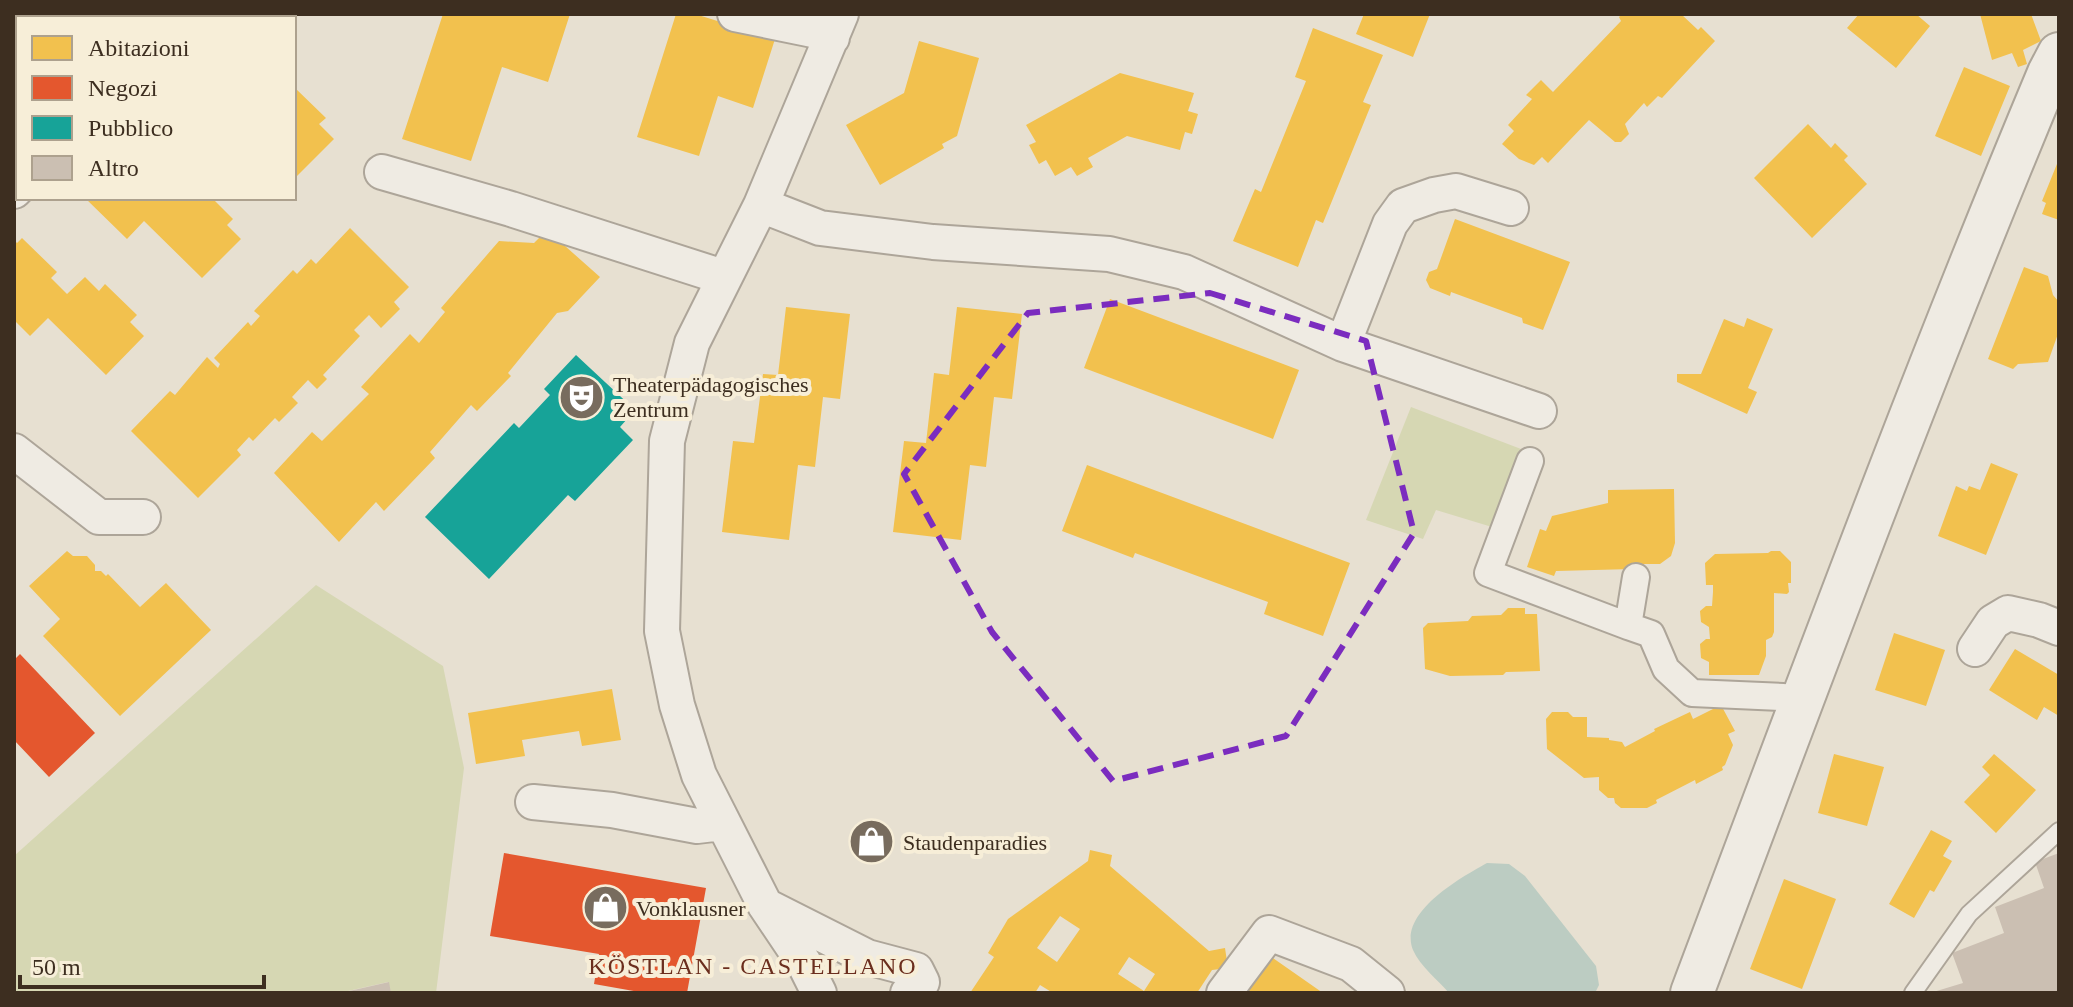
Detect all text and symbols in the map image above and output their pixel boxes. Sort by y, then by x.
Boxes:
legend [16,16,296,200]
text: Abitazioni [88,35,190,61]
text: Negozi [88,75,158,101]
text: Pubblico [88,115,173,141]
text: Altro [88,155,139,181]
place label: Theaterpädagogisches Zentrum [613,372,808,422]
theatre icon: Theaterpädagogisches Zentrum [558,373,606,421]
shop icon: Staudenparadies [848,818,896,866]
place label: Staudenparadies [903,830,1047,855]
shop icon: Vonklausner [581,884,629,932]
place label: Vonklausner [636,896,746,921]
scale bar [20,939,264,989]
district label: KÖSTLAN - CASTELLANO [588,953,918,979]
text: 50 m [32,954,81,980]

